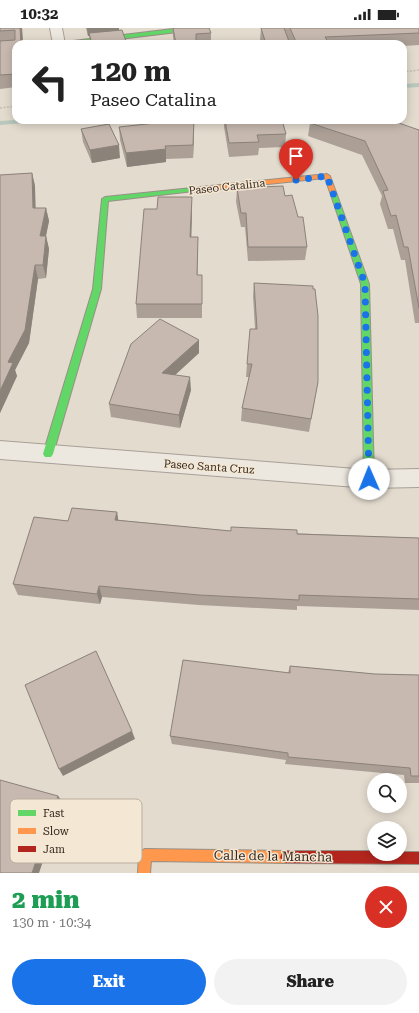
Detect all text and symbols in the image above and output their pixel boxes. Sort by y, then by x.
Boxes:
text: 10:32 [20,5,58,23]
text: 120 m [90,55,171,88]
icon: left [24,56,76,108]
text: Paseo Catalina [90,89,216,110]
pin [279,139,313,180]
icon: arrive [285,145,307,167]
street label: Paseo Catalina [188,176,266,198]
street label: Paseo Santa Cruz [163,457,255,477]
position arrow [348,458,390,500]
map controls [367,773,407,861]
button: search [367,773,407,813]
legend [10,799,142,863]
text: Fast [43,807,64,820]
button: layers [367,821,407,861]
text: Slow [43,825,70,838]
text: Jam [43,843,65,856]
street label: Calle de la Mancha [214,847,332,865]
text: 2 min [12,886,79,914]
button: close [365,886,407,928]
text: 130 m · 10:34 [12,915,91,930]
button: Exit [12,959,206,1005]
button: Share [214,959,407,1005]

